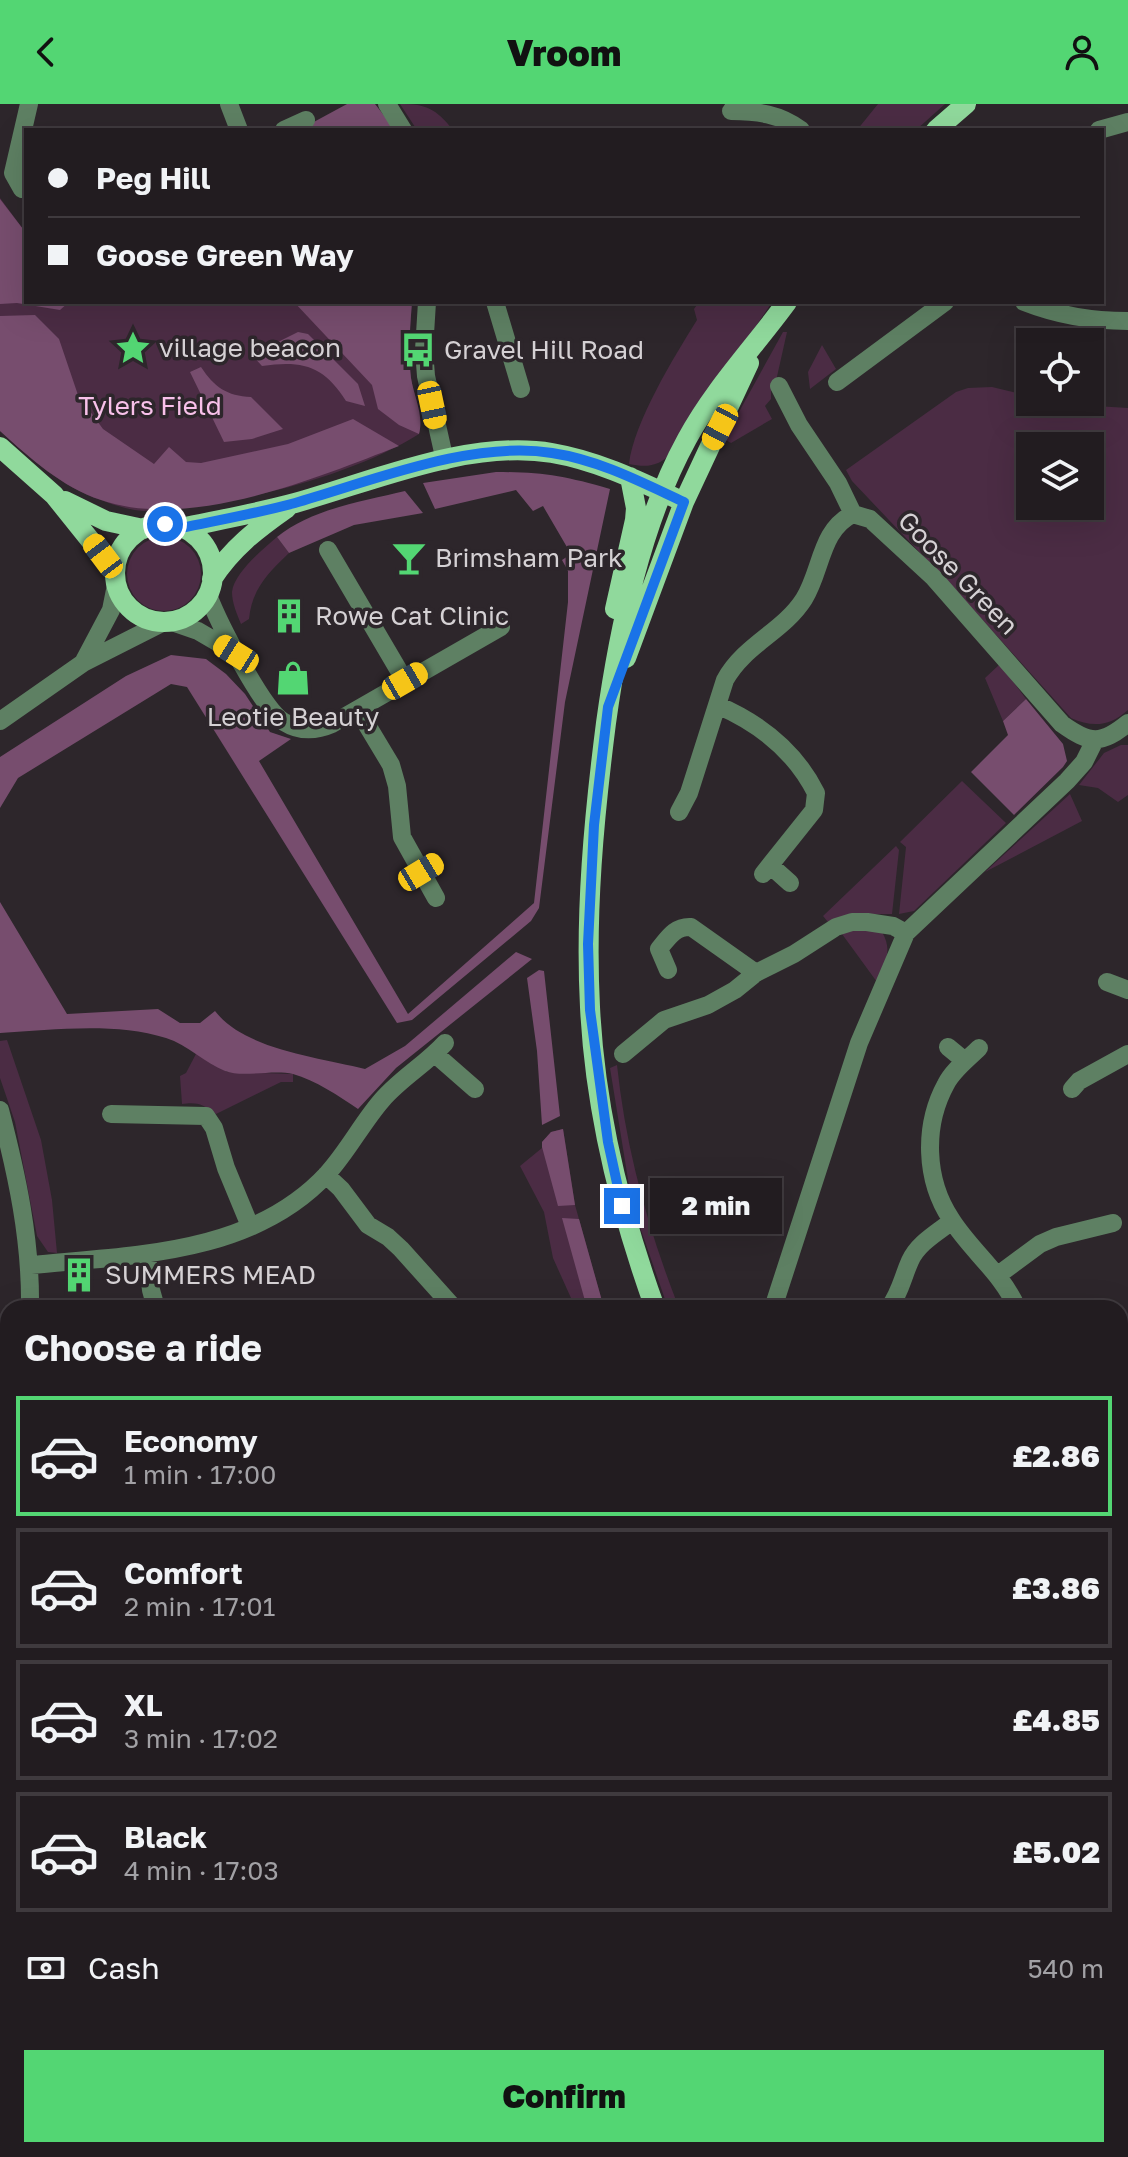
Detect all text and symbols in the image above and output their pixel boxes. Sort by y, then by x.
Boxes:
icon: back [24,30,68,74]
icon: person [1060,30,1104,74]
text: Vroom [507,31,621,74]
text: Peg Hill [96,160,211,196]
text: Goose Green Way [96,237,354,273]
map controls [1016,328,1104,520]
button: locate [1016,328,1104,416]
place icon: village beacon [114,329,152,367]
bus stop icon: Gravel Hill Road [399,331,437,369]
place label: village beacon [159,332,341,363]
place label: Gravel Hill Road [444,334,644,365]
car [415,379,449,431]
park label: Tylers Field [78,390,222,421]
car [698,400,742,454]
button: layers [1016,432,1104,520]
street label: Goose Green [892,505,1025,641]
route start [147,506,183,542]
car [79,530,127,582]
bar icon: Brimsham Park [390,539,428,577]
place label: Brimsham Park [435,542,623,573]
building icon: Rowe Cat Clinic [270,597,308,635]
place label: Rowe Cat Clinic [315,600,509,631]
car [209,631,263,677]
shop icon: Leotie Beauty [274,659,312,697]
car [378,659,432,703]
place label: Leotie Beauty [207,701,380,732]
car [394,849,448,895]
callout: 2 min [650,1178,782,1234]
route end [604,1188,640,1224]
text: 2 min [682,1190,750,1221]
building icon: SUMMERS MEAD [60,1256,98,1294]
place label: SUMMERS MEAD [105,1259,316,1290]
text: Choose a ride [24,1326,262,1369]
icon: car [28,1420,100,1492]
text: Economy [124,1423,258,1459]
text: £2.86 [1012,1438,1100,1474]
text: 1 min · 17:00 [124,1459,276,1490]
icon: car [28,1552,100,1624]
text: Comfort [124,1555,243,1591]
text: £3.86 [1012,1570,1100,1606]
text: 2 min · 17:01 [124,1591,275,1622]
icon: car [28,1684,100,1756]
text: XL [124,1687,163,1723]
text: £4.85 [1013,1702,1100,1738]
text: 3 min · 17:02 [124,1723,278,1754]
icon: car [28,1816,100,1888]
text: Black [124,1819,207,1855]
text: £5.02 [1013,1834,1100,1870]
text: 4 min · 17:03 [124,1855,279,1886]
icon: cash [24,1946,68,1990]
text: Cash [88,1950,160,1986]
text: 540 m [1027,1953,1104,1984]
button: Confirm [24,2050,1104,2142]

